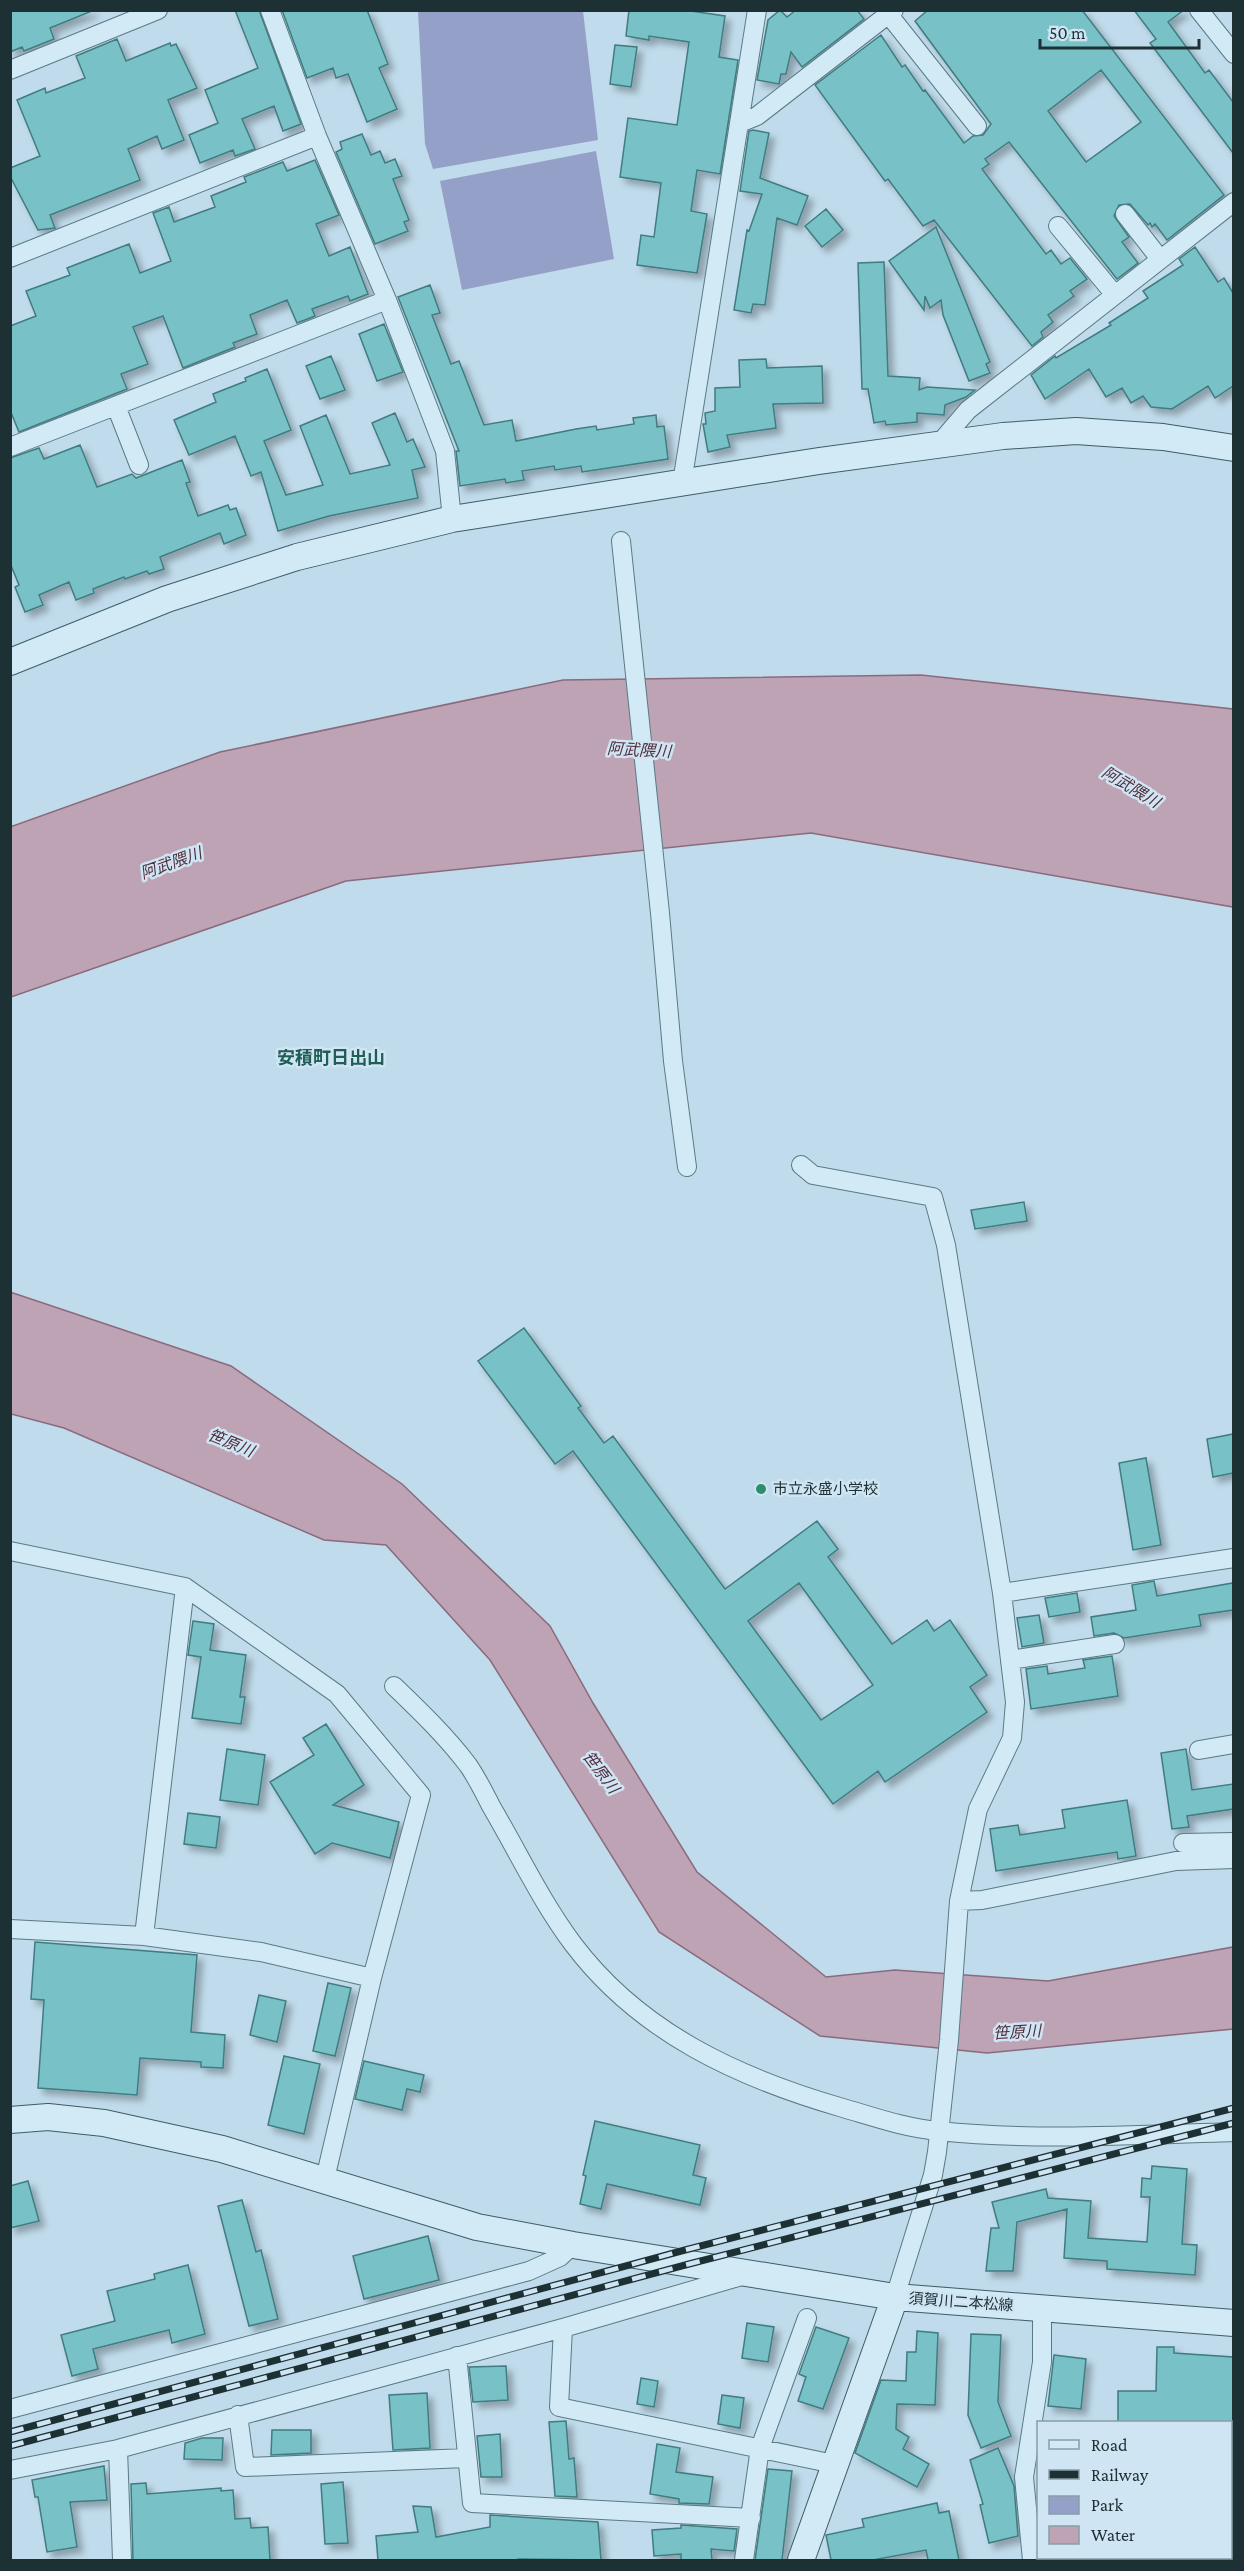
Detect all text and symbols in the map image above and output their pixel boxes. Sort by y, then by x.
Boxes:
scale bar [1040,12,1199,50]
text: 50 m [1049,23,1086,43]
water label: 阿武隈川 [607,740,673,760]
water label: 阿武隈川 [1099,763,1165,812]
water label: 阿武隈川 [138,843,206,882]
district label: 安積町日出山 [277,1048,385,1068]
water label: 笹原川 [206,1426,258,1461]
place label: 市立永盛小学校 [773,1480,878,1497]
marker: 市立永盛小学校 [754,1482,768,1496]
water label: 笹原川 [580,1748,623,1798]
water label: 笹原川 [993,2022,1043,2042]
street label: 須賀川二本松線 [908,2290,1014,2314]
legend [1037,2421,1232,2559]
text: Road [1091,2435,1128,2455]
text: Railway [1091,2465,1149,2485]
text: Park [1091,2495,1123,2515]
text: Water [1091,2525,1136,2545]

